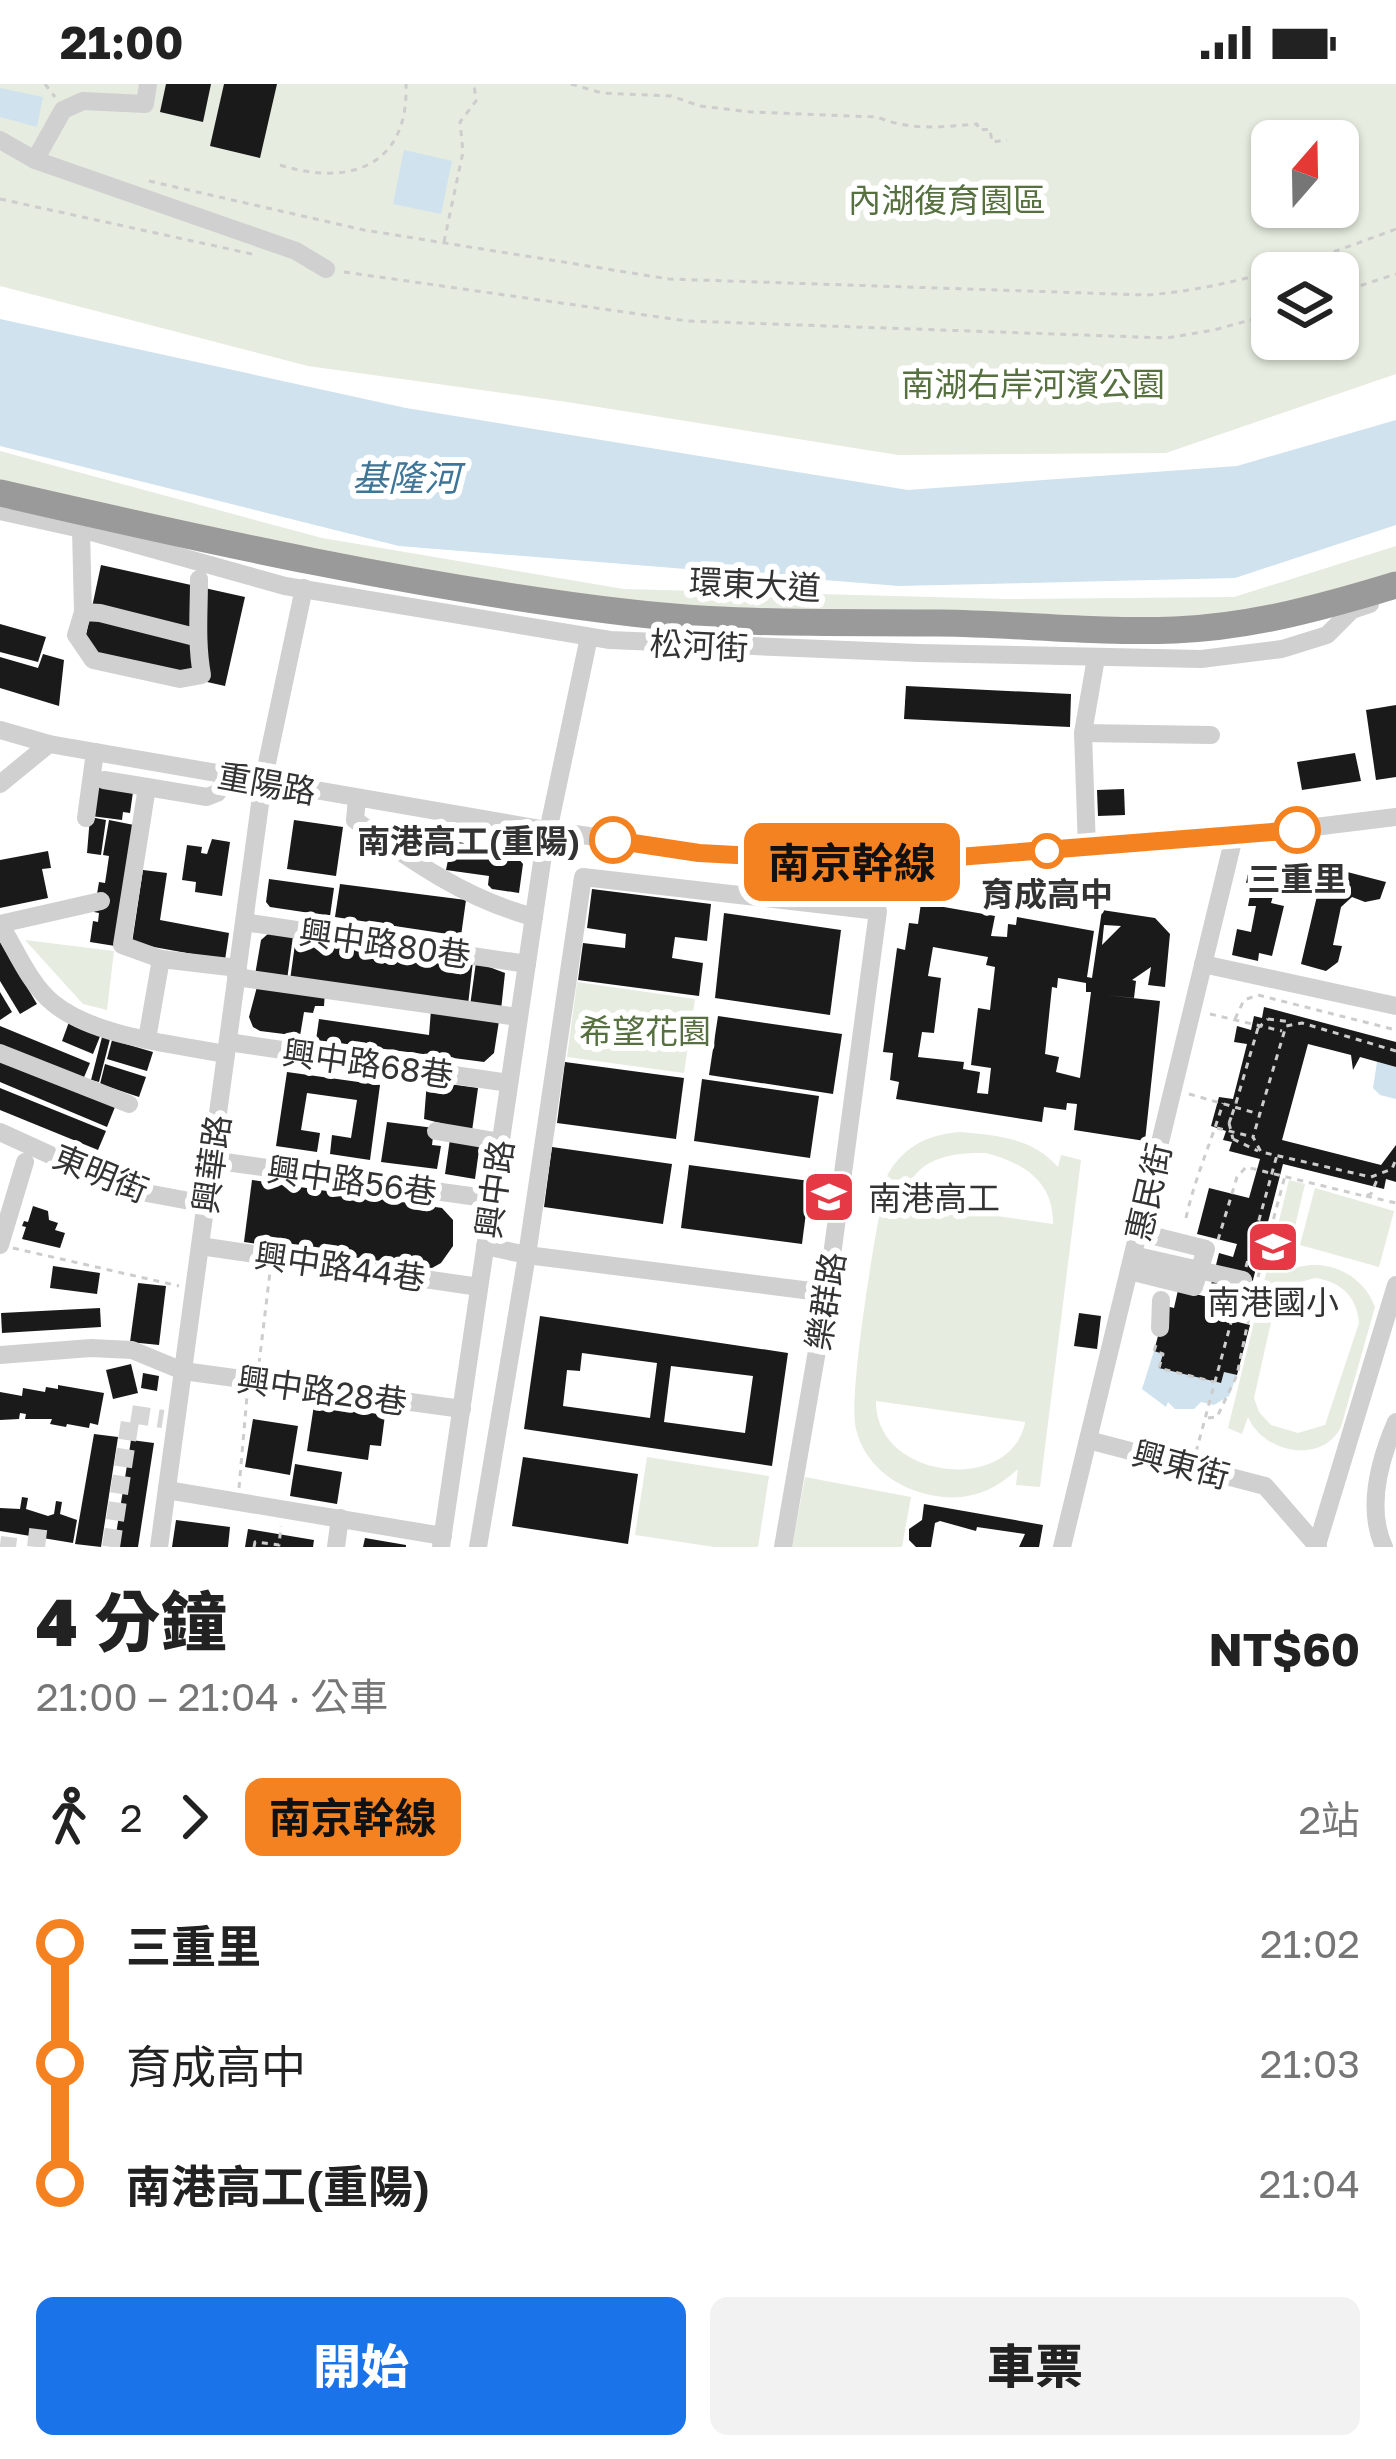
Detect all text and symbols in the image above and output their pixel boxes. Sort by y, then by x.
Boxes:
text: 21:00 [60,15,184,69]
north arrow [1251,120,1359,228]
map controls [1251,120,1359,360]
park label: 內湖復育園區 [848,180,1046,219]
button: layers [1251,252,1359,360]
park label: 南湖右岸河濱公園 [901,364,1165,403]
water label: 基隆河 [352,456,466,499]
street label: 環東大道 [688,561,822,607]
street label: 松河街 [649,623,749,667]
street label: 重陽路 [215,755,319,811]
marker: 三重里 [1275,808,1319,852]
marker: 南港高工(重陽) [591,818,635,862]
place label: 南港高工(重陽) [357,821,580,860]
line badge: 南京幹線 [768,823,936,901]
marker: 育成高中 [1031,835,1063,867]
text: 南京幹線 [768,837,936,887]
place label: 三重里 [1248,859,1347,898]
place label: 育成高中 [981,874,1113,913]
street label: 興中路80巷 [297,912,473,974]
park label: 希望花園 [579,1011,711,1050]
street label: 興中路68巷 [280,1032,456,1094]
street label: 興華路 [185,1112,237,1216]
street label: 東明街 [48,1136,154,1210]
street label: 興中路 [468,1137,520,1241]
street label: 惠民街 [1118,1139,1178,1245]
street label: 興中路56巷 [265,1149,439,1211]
school or university icon: 南港高工 [801,1169,857,1225]
place label: 南港高工 [868,1178,1000,1217]
school or university icon: 南港國小 [1245,1219,1301,1275]
street label: 興中路44巷 [252,1235,428,1297]
street label: 樂群路 [798,1249,852,1353]
place label: 南港國小 [1207,1282,1339,1321]
street label: 興中路28巷 [234,1359,410,1421]
street label: 興東街 [1128,1432,1234,1496]
text: 4 分鐘 [36,1581,226,1661]
text: NT$60 [1209,1622,1360,1676]
text: 21:00 – 21:04 · 公車 [36,1673,388,1720]
icon: walk [36,1784,102,1850]
icon: forward [161,1784,227,1850]
text: 南京幹線 [269,1792,437,1842]
text: 2 [120,1794,143,1841]
text: 2站 [1298,1796,1360,1843]
text: 三重里 [126,1919,261,1973]
text: 21:02 [1260,1920,1360,1967]
text: 育成高中 [126,2039,306,2093]
text: 21:03 [1260,2040,1360,2087]
text: 南港高工(重陽) [126,2159,430,2213]
text: 21:04 [1259,2160,1360,2207]
button: 開始 [36,2297,686,2435]
button: 車票 [710,2297,1360,2435]

